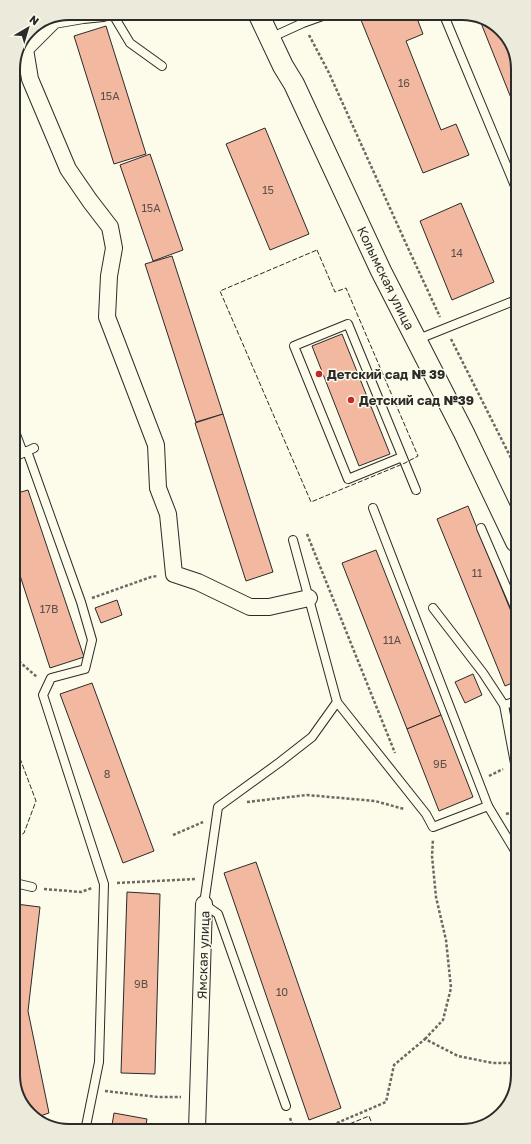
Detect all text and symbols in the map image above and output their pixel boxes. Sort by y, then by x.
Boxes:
north arrow [8,8,48,48]
text: N [27,12,42,27]
house number: 16 [398,76,410,89]
house number: 15А [100,89,120,102]
house number: 15 [262,183,274,196]
house number: 15А [141,201,161,214]
street label: Колымская улица [354,223,418,333]
house number: 14 [451,246,463,259]
place label: Детский сад № 39 [327,366,445,382]
marker: Детский сад № 39 [314,369,324,379]
place label: Детский сад №39 [359,392,474,408]
marker: Детский сад №39 [346,395,356,405]
house number: 11 [472,566,482,579]
house number: 17В [40,602,58,615]
house number: 11А [383,633,402,646]
house number: 9Б [433,757,447,770]
house number: 8 [104,767,111,780]
street label: Ямская улица [193,910,213,1000]
house number: 9В [134,977,148,990]
house number: 10 [276,985,288,998]

